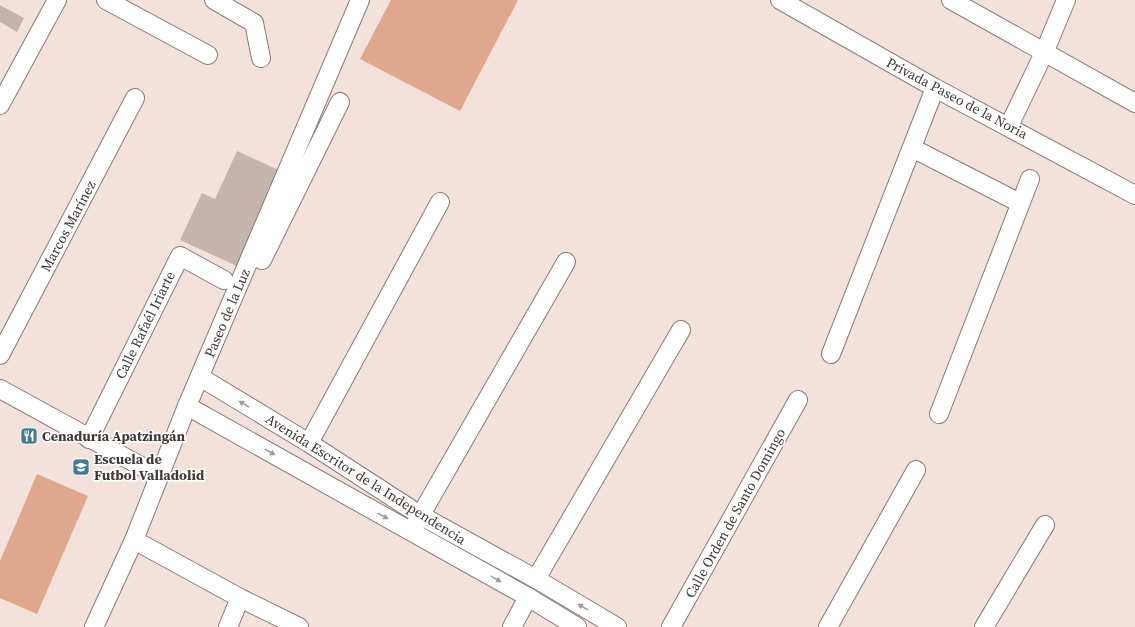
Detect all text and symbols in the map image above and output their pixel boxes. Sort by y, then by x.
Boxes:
street label: Privada Paseo de la Noria [883,52,1032,144]
street label: Marcos Marínez [36,176,101,275]
street label: Paseo de la Luz [199,265,255,361]
street label: Calle Rafaél Iriarte [110,268,180,382]
one-way arrow [238,400,250,407]
street label: Avenida Escritor de la Independencia [262,409,471,550]
street label: Calle Orden de Santo Domingo [680,424,790,602]
restaurant icon: Cenaduría Apatzingán [19,426,39,446]
place label: Cenaduría Apatzingán [42,426,185,446]
place label: Escuela de Futbol Valladolid [94,449,205,485]
one-way arrow [264,449,276,456]
school or university icon: Escuela de Futbol Valladolid [71,457,91,477]
one-way arrow [377,512,389,519]
one-way arrow [491,576,502,583]
one-way arrow [577,604,589,611]

